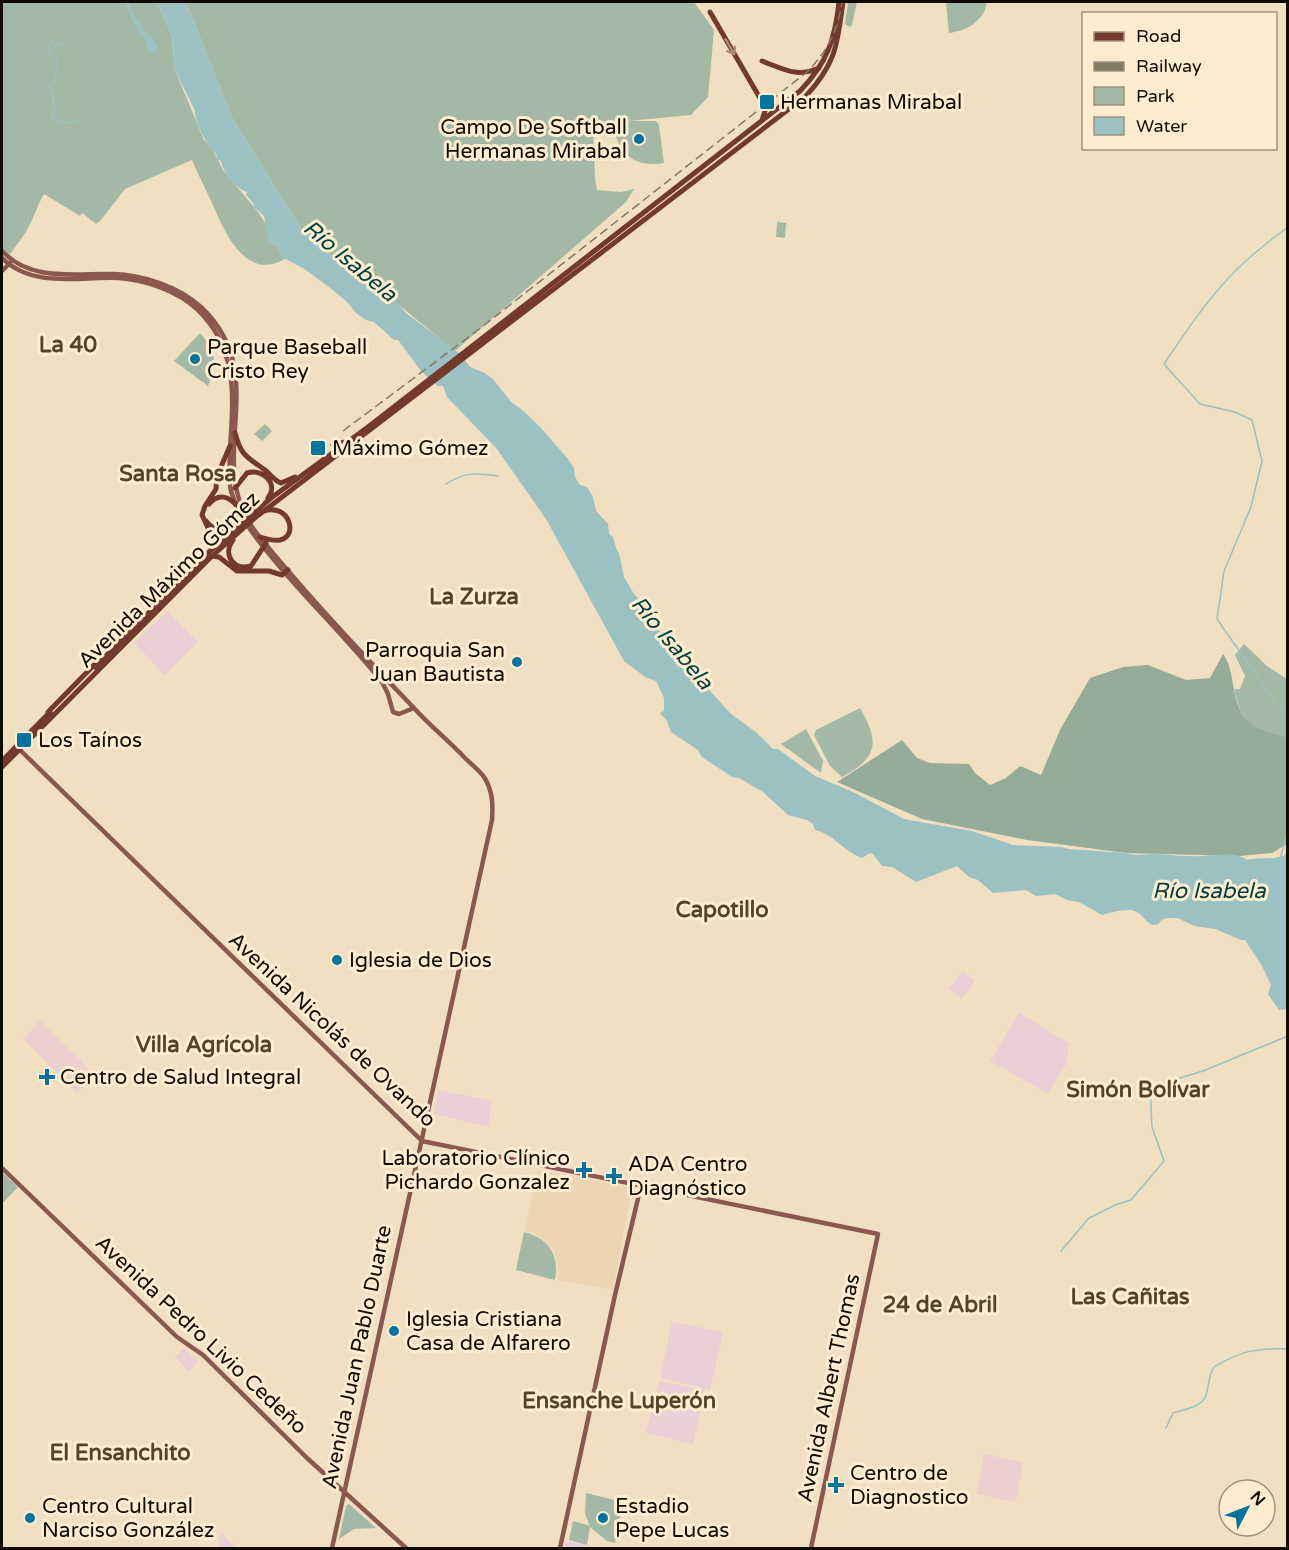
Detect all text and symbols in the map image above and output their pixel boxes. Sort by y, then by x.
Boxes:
legend [1082,12,1277,150]
text: Road [1136,25,1181,47]
one-way arrow [724,38,736,55]
text: Railway [1136,55,1202,77]
text: Park [1136,85,1175,107]
place label: Hermanas Mirabal [780,90,962,115]
marker: Hermanas Mirabal [758,93,776,111]
place label: Campo De Softball Hermanas Mirabal [440,115,627,164]
text: Water [1136,115,1187,137]
marker: Campo De Softball Hermanas Mirabal [632,132,646,146]
water label: Río Isabela [298,215,402,308]
district label: La 40 [39,332,97,358]
place label: Parque Baseball Cristo Rey [207,335,367,384]
marker: Parque Baseball Cristo Rey [188,352,202,366]
place label: Máximo Gómez [332,436,488,461]
marker: Máximo Gómez [309,439,327,457]
district label: Santa Rosa [119,461,237,487]
street label: Avenida Máximo Gómez [73,487,265,673]
district label: La Zurza [429,584,519,610]
water label: Río Isabela [626,591,719,695]
place label: Parroquia San Juan Bautista [365,638,505,687]
marker: Parroquia San Juan Bautista [510,655,524,669]
place label: Los Taínos [38,728,142,753]
marker: Los Taínos [15,731,33,749]
water label: Río Isabela [1152,878,1266,904]
district label: Capotillo [675,897,769,923]
street label: Avenida Nicolás de Ovando [223,927,441,1133]
place label: Iglesia de Dios [349,948,492,973]
marker: Iglesia de Dios [330,953,344,967]
district label: Villa Agrícola [136,1032,272,1058]
place label: Centro de Salud Integral [60,1065,301,1090]
marker: Centro de Salud Integral [38,1068,56,1086]
district label: Simón Bolívar [1066,1077,1210,1103]
place label: Laboratorio Clínico Pichardo Gonzalez [381,1146,570,1195]
place label: ADA Centro Diagnóstico [628,1152,747,1201]
marker: Laboratorio Clínico Pichardo Gonzalez [575,1161,593,1179]
marker: ADA Centro Diagnóstico [605,1167,623,1185]
street label: Avenida Juan Pablo Duarte [317,1223,397,1491]
street label: Avenida Pedro Livio Cedeño [90,1230,312,1440]
street label: Avenida Albert Thomas [793,1271,865,1505]
district label: Las Cañitas [1070,1284,1190,1310]
district label: 24 de Abril [883,1292,997,1318]
place label: Iglesia Cristiana Casa de Alfarero [406,1307,571,1356]
marker: Iglesia Cristiana Casa de Alfarero [387,1324,401,1338]
district label: Ensanche Luperón [522,1388,716,1414]
district label: El Ensanchito [49,1440,191,1466]
place label: Centro de Diagnostico [850,1461,969,1510]
marker: Centro de Diagnostico [827,1476,845,1494]
north arrow [1217,1478,1277,1538]
text: N [1246,1487,1269,1510]
place label: Centro Cultural Narciso González [42,1494,214,1543]
place label: Estadio Pepe Lucas [615,1494,729,1543]
marker: Centro Cultural Narciso González [23,1511,37,1525]
marker: Estadio Pepe Lucas [596,1511,610,1525]

